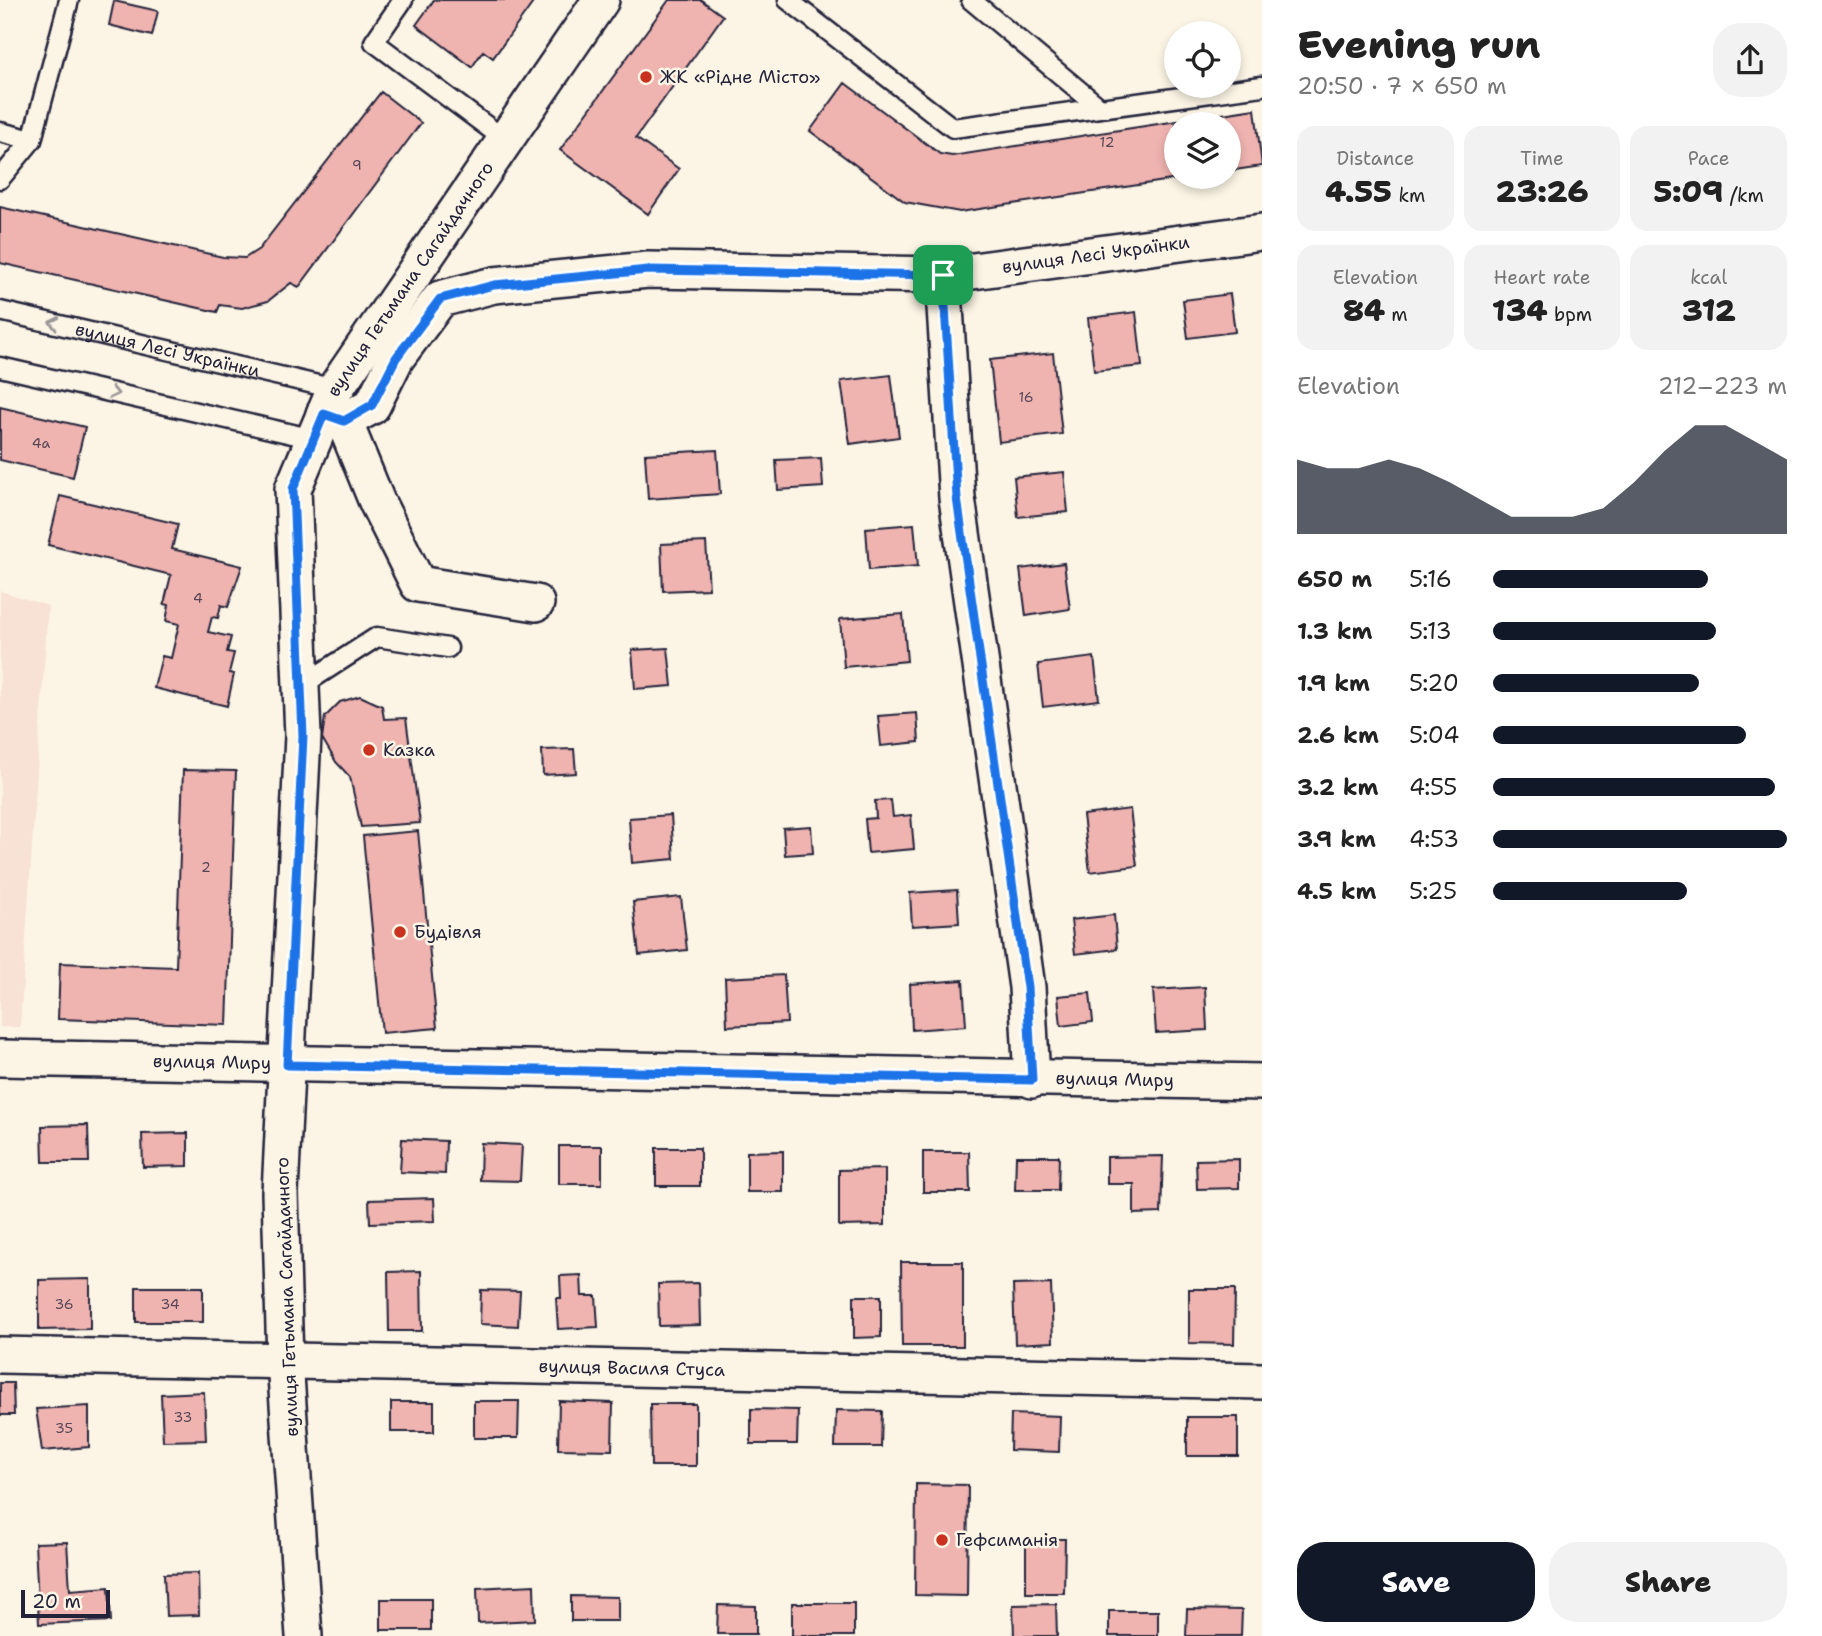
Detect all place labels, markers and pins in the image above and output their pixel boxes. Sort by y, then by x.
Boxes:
place label: ЖК «Рідне Місто» [660,65,820,89]
marker: ЖК «Рідне Місто» [638,69,654,85]
pin [913,245,973,305]
place label: Казка [383,738,435,762]
marker: Казка [361,742,377,758]
place label: Будівля [414,920,482,944]
marker: Будівля [392,924,408,940]
place label: Гефсиманія [956,1528,1058,1552]
marker: Гефсиманія [934,1532,950,1548]

